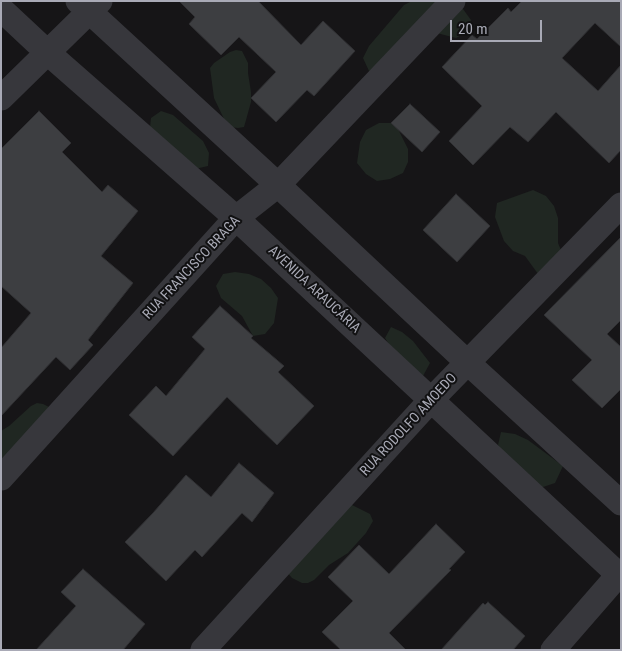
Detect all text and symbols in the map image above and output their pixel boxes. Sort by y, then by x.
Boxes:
scale bar [452,10,544,42]
text: 20 m [458,20,488,38]
street label: RUA FRANCISCO BRAGA [140,213,244,323]
street label: AVENIDA ARAUCÁRIA [264,243,364,337]
street label: RUA RODOLFO AMOEDO [357,370,461,480]

